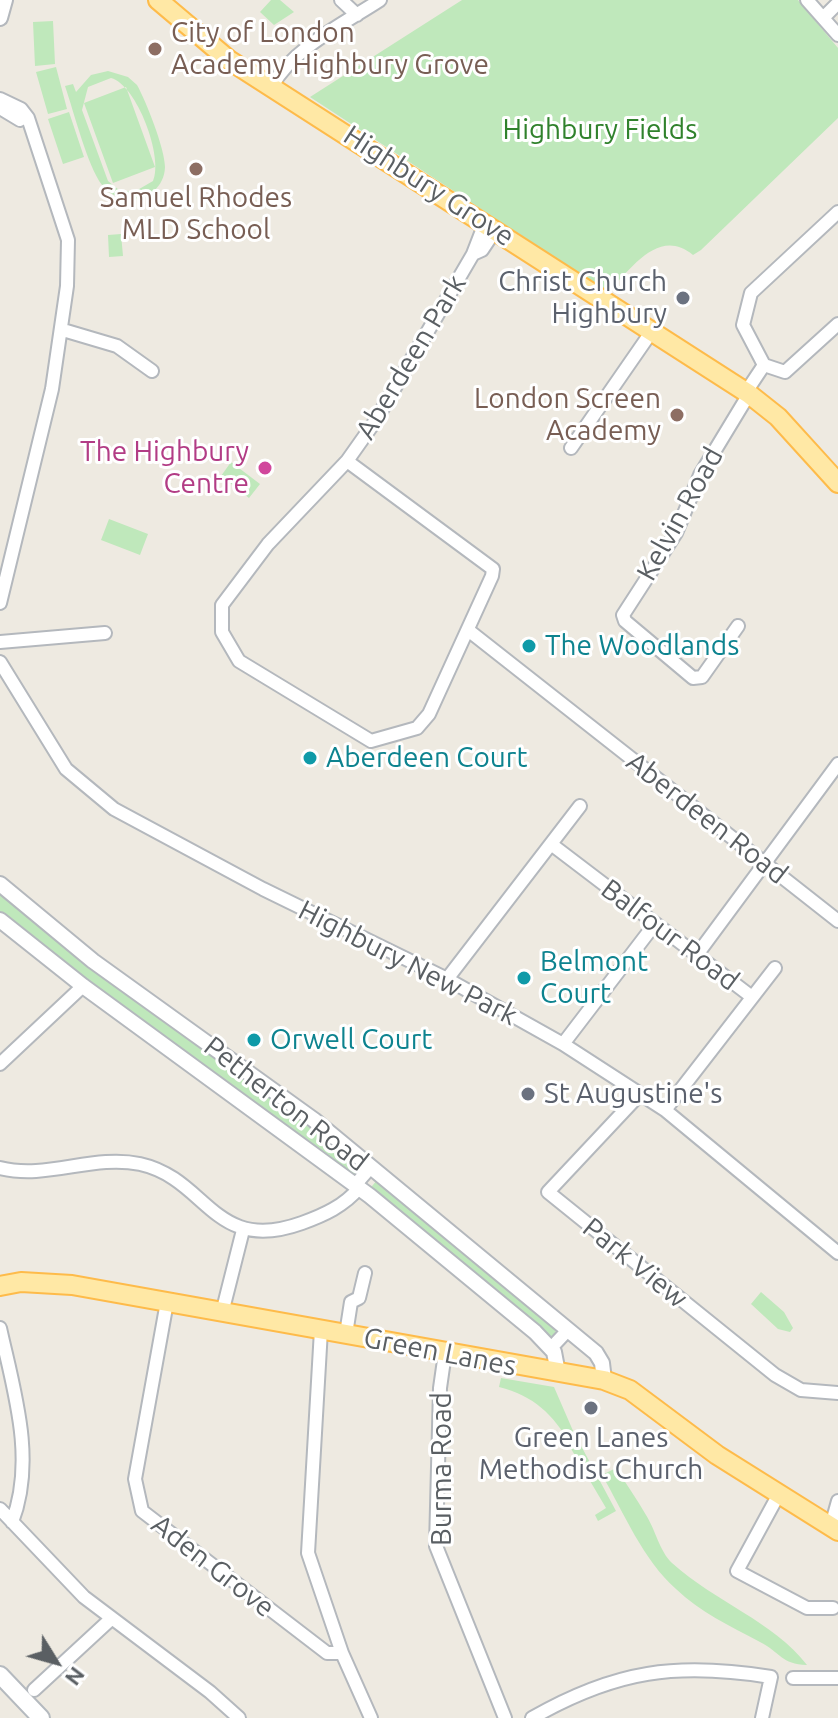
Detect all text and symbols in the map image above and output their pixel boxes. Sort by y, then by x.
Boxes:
place label: City of London Academy Highbury Grove [171,16,489,82]
marker: City of London Academy Highbury Grove [146,40,164,58]
park label: Highbury Fields [503,113,697,147]
street label: Highbury Grove [337,118,521,254]
marker: Samuel Rhodes MLD School [187,160,205,178]
place label: Samuel Rhodes MLD School [100,181,292,247]
place label: Christ Church Highbury [498,265,667,331]
street label: Aberdeen Park [349,269,473,445]
marker: Christ Church Highbury [674,289,692,307]
place label: London Screen Academy [474,382,661,448]
marker: London Screen Academy [668,406,686,424]
place label: The Highbury Centre [80,435,249,501]
street label: Kelvin Road [630,442,730,586]
marker: The Highbury Centre [256,459,274,477]
place label: The Woodlands [545,629,739,663]
marker: The Woodlands [520,637,538,655]
place label: Aberdeen Court [326,741,527,775]
street label: Aberdeen Road [620,745,794,891]
marker: Aberdeen Court [301,749,319,767]
street label: Balfour Road [594,872,746,998]
street label: Highbury New Park [293,893,523,1033]
place label: Belmont Court [540,945,648,1011]
marker: Belmont Court [515,969,533,987]
place label: Orwell Court [270,1023,432,1057]
street label: Petherton Road [197,1030,375,1178]
marker: Orwell Court [245,1031,263,1049]
place label: St Augustine's [544,1077,722,1111]
marker: St Augustine's [519,1085,537,1103]
street label: Park View [576,1211,694,1315]
street label: Green Lanes [361,1321,519,1383]
street label: Burma Road [425,1392,459,1546]
marker: Green Lanes Methodist Church [582,1399,600,1417]
place label: Green Lanes Methodist Church [479,1421,703,1487]
street label: Aden Grove [145,1508,281,1624]
north arrow [16,1622,96,1702]
text: N [61,1663,90,1691]

